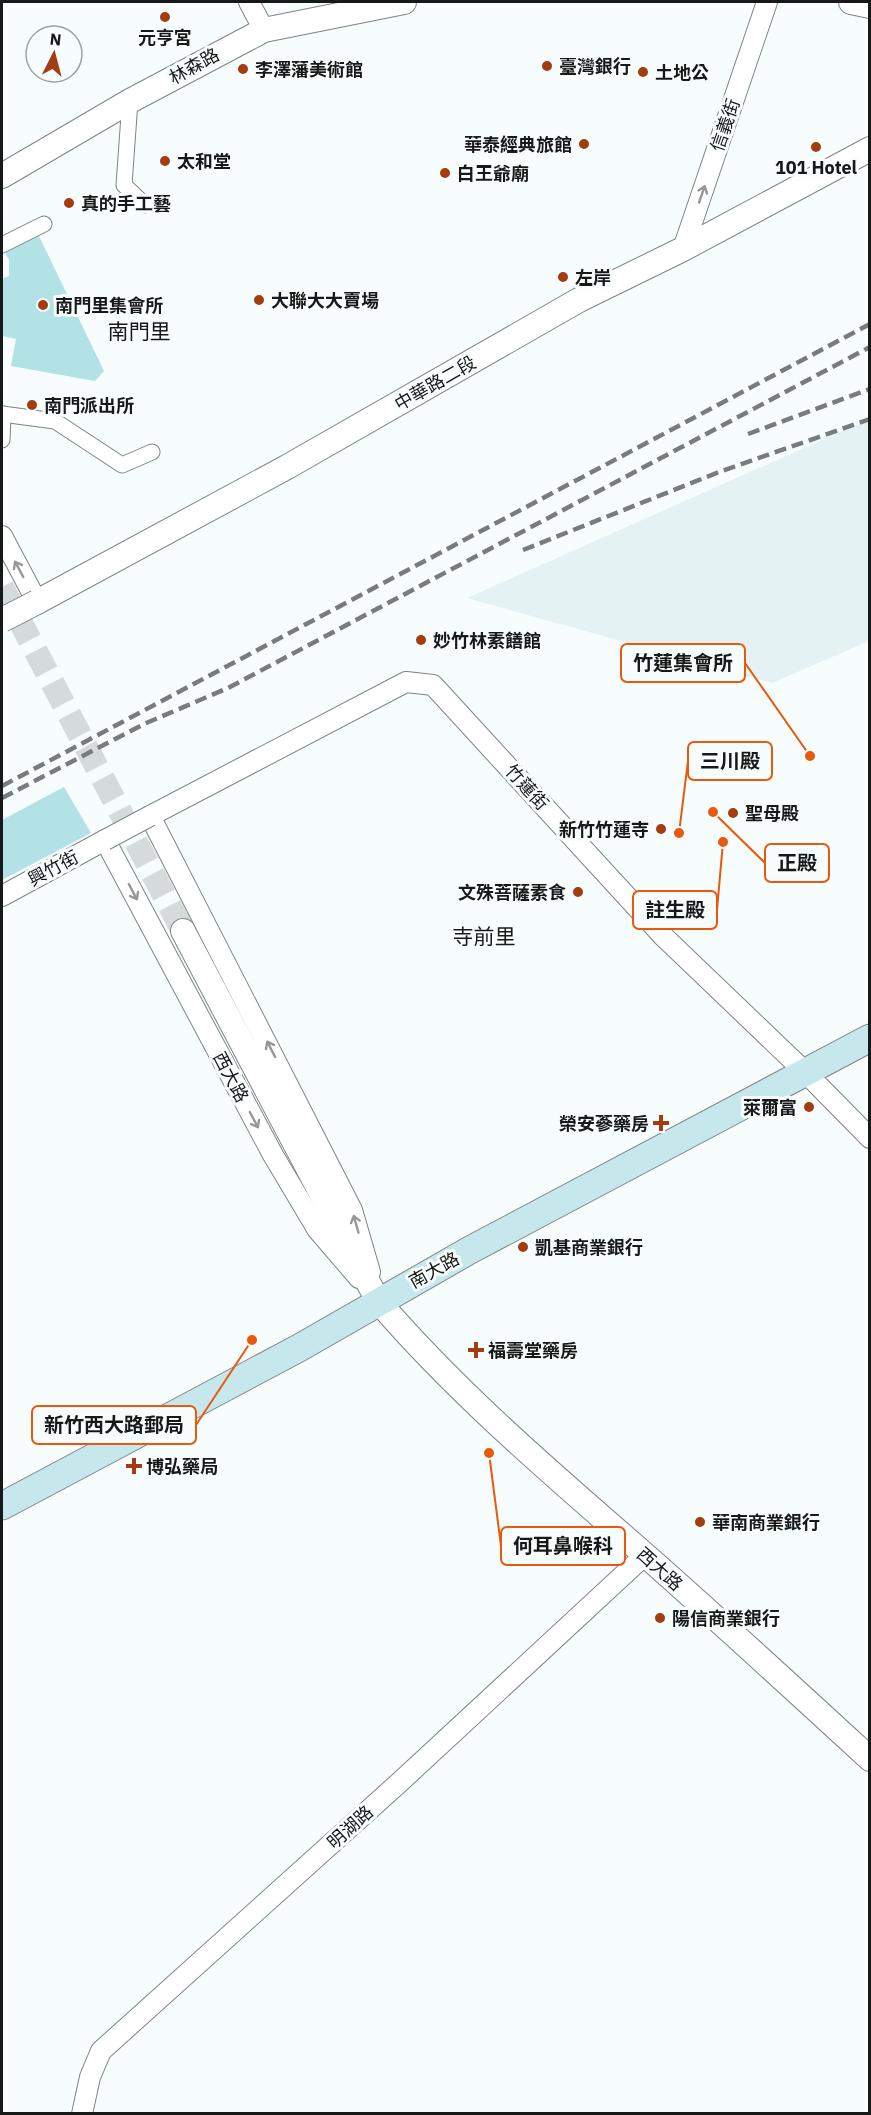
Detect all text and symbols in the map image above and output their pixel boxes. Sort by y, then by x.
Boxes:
marker: 元亨宮 [158,10,172,24]
north arrow [24,24,84,84]
place label: 元亨宮 [138,26,192,49]
text: N [49,29,62,50]
street label: 林森路 [165,43,223,89]
place label: 臺灣銀行 [559,55,631,78]
place label: 李澤藩美術館 [255,58,363,81]
marker: 臺灣銀行 [540,59,554,73]
place label: 土地公 [655,61,709,84]
marker: 李澤藩美術館 [236,62,250,76]
marker: 土地公 [636,65,650,79]
street label: 信義街 [705,96,745,154]
place label: 華泰經典旅館 [464,133,572,156]
marker: 華泰經典旅館 [577,137,591,151]
marker: 101 Hotel [809,140,823,154]
place label: 太和堂 [177,150,231,173]
marker: 太和堂 [158,154,172,168]
place label: 101 Hotel [775,156,858,179]
place label: 白王爺廟 [457,162,529,185]
marker: 白王爺廟 [438,166,452,180]
one-way arrow [697,185,708,204]
place label: 真的手工藝 [81,192,171,215]
marker: 真的手工藝 [62,196,76,210]
place label: 左岸 [575,266,611,289]
marker: 左岸 [556,270,570,284]
place label: 大聯大大賣場 [271,289,379,312]
marker: 大聯大大賣場 [252,293,266,307]
place label: 南門里集會所 [55,294,163,317]
marker: 南門里集會所 [36,298,50,312]
district label: 南門里 [108,317,171,345]
street label: 中華路二段 [390,351,480,415]
place label: 南門派出所 [44,394,134,417]
marker: 南門派出所 [25,398,39,412]
one-way arrow [13,561,25,578]
place label: 妙竹林素饍館 [433,629,541,652]
marker: 妙竹林素饍館 [414,633,428,647]
callout: 竹蓮集會所 [621,644,745,682]
text: 竹蓮集會所 [633,649,733,676]
callout: 三川殿 [688,742,772,780]
text: 三川殿 [700,747,760,774]
street label: 竹蓮街 [500,759,554,815]
place label: 聖母殿 [745,802,799,825]
marker: 聖母殿 [726,806,740,820]
place label: 新竹竹蓮寺 [559,818,649,841]
marker: 新竹竹蓮寺 [654,822,668,836]
callout: 正殿 [765,844,829,882]
street label: 興竹街 [24,845,82,891]
text: 正殿 [777,849,817,876]
place label: 文殊菩薩素食 [458,881,566,904]
one-way arrow [127,883,139,901]
marker: 文殊菩薩素食 [571,885,585,899]
callout: 註生殿 [633,891,717,929]
text: 註生殿 [645,896,705,923]
district label: 寺前里 [453,922,516,950]
one-way arrow [265,1041,277,1058]
street label: 西大路 [208,1048,254,1106]
place label: 萊爾富 [743,1096,797,1119]
marker: 萊爾富 [802,1100,816,1114]
one-way arrow [249,1110,260,1128]
place label: 榮安蔘藥房 [559,1112,649,1135]
marker: 榮安蔘藥房 [654,1116,668,1130]
one-way arrow [350,1215,361,1234]
place label: 凱基商業銀行 [535,1236,643,1259]
marker: 凱基商業銀行 [516,1240,530,1254]
street label: 南大路 [405,1247,463,1293]
place label: 福壽堂藥房 [488,1339,578,1362]
marker: 福壽堂藥房 [469,1343,483,1357]
callout: 新竹西大路郵局 [32,1406,196,1444]
text: 新竹西大路郵局 [44,1411,184,1438]
place label: 博弘藥局 [146,1455,218,1478]
marker: 博弘藥局 [127,1459,141,1473]
place label: 華南商業銀行 [712,1511,820,1534]
marker: 華南商業銀行 [693,1515,707,1529]
callout: 何耳鼻喉科 [501,1527,625,1565]
text: 何耳鼻喉科 [513,1532,613,1559]
street label: 西大路 [632,1542,688,1596]
place label: 陽信商業銀行 [672,1607,780,1630]
marker: 陽信商業銀行 [653,1611,667,1625]
street label: 明湖路 [322,1800,378,1854]

